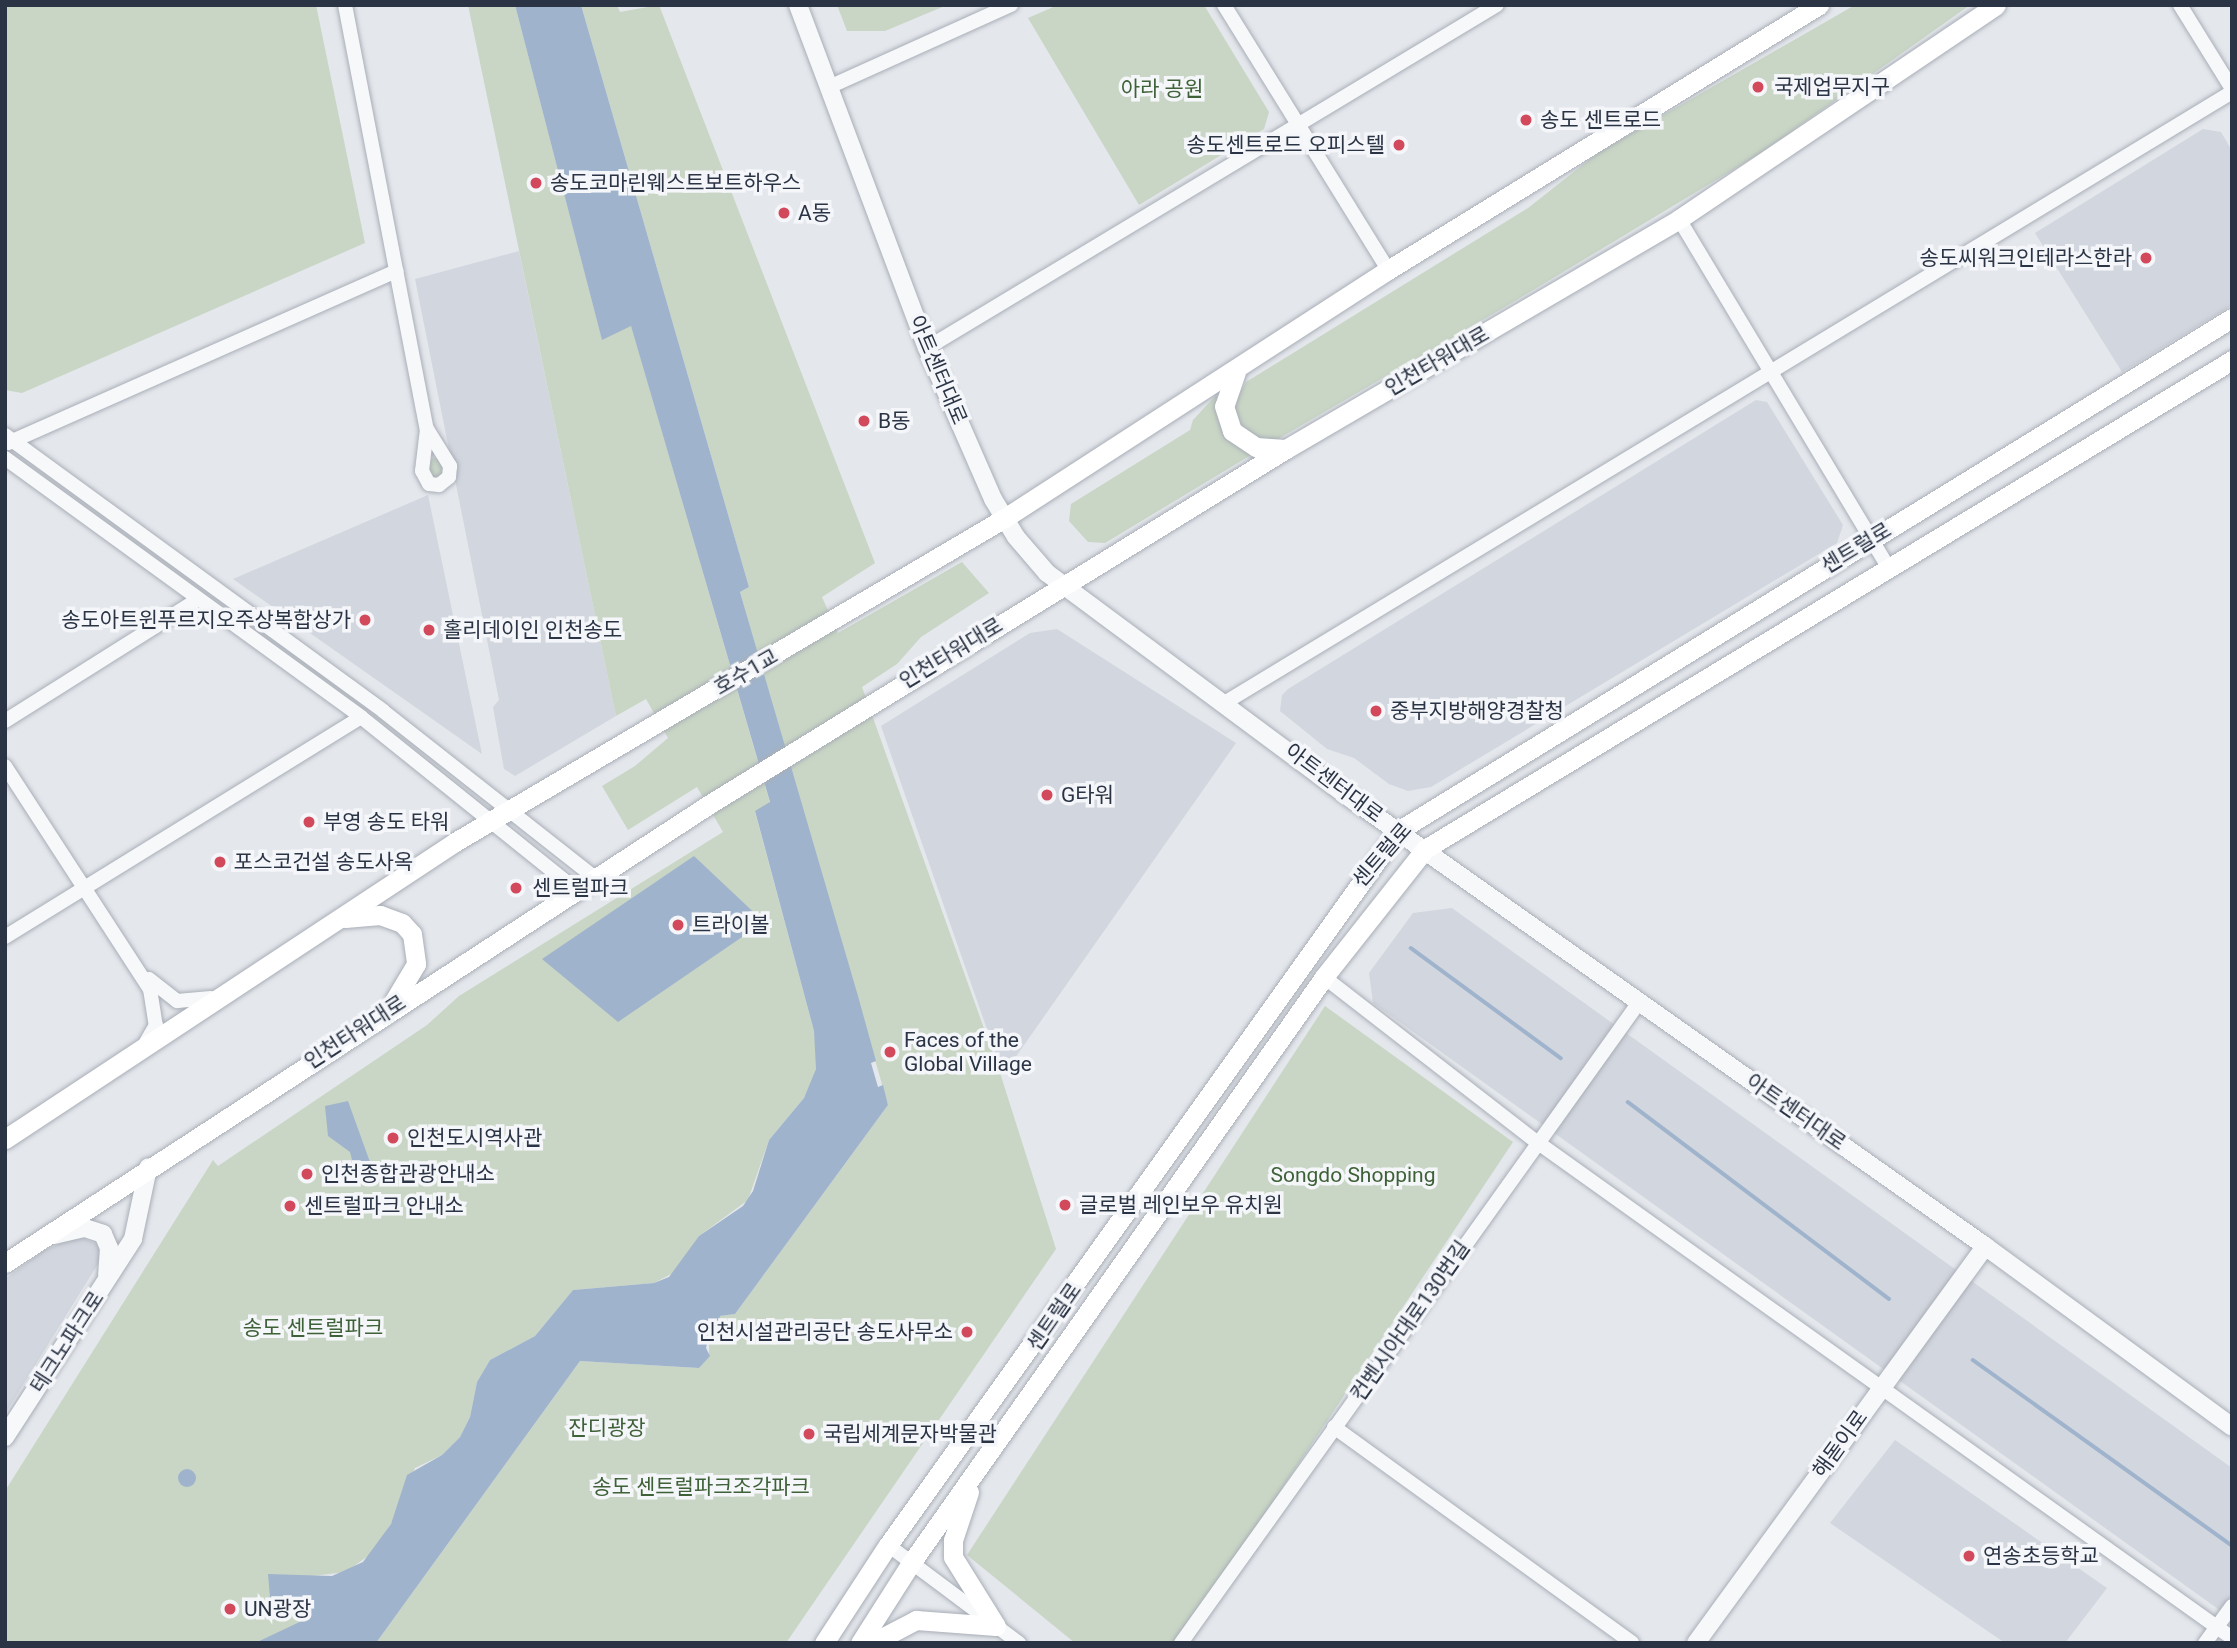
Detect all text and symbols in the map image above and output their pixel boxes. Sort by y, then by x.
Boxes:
place label: 국제업무지구 [1774,74,1890,100]
park label: 아라 공원 [1121,76,1203,102]
marker: 국제업무지구 [1748,77,1768,97]
place label: 송도 센트로드 [1540,107,1661,133]
marker: 송도 센트로드 [1518,112,1534,128]
place label: 송도센트로드 오피스텔 [1187,132,1385,158]
marker: 송도센트로드 오피스텔 [1391,137,1407,153]
place label: 송도코마린웨스트보트하우스 [550,170,801,196]
marker: 송도코마린웨스트보트하우스 [528,175,544,191]
place label: A동 [798,200,831,226]
marker: A동 [776,205,792,221]
place label: 송도씨워크인테라스한라 [1919,245,2132,271]
marker: 송도씨워크인테라스한라 [2138,250,2154,266]
street label: 아트센터대로 [904,312,972,428]
street label: 인천타워대로 [1381,321,1493,401]
place label: B동 [878,408,910,434]
marker: B동 [856,413,872,429]
street label: 센트럴로 [1816,517,1896,579]
place label: 송도아트윈푸르지오주상복합상가 [61,607,351,633]
marker: 송도아트윈푸르지오주상복합상가 [357,612,373,628]
street label: 인천타워대로 [895,612,1007,694]
place label: 홀리데이인 인천송도 [443,617,622,643]
marker: 홀리데이인 인천송도 [421,622,437,638]
street label: 호수1교 [709,644,783,700]
place label: 중부지방해양경찰청 [1390,698,1564,724]
marker: 중부지방해양경찰청 [1368,703,1384,719]
street label: 아트센터대로 [1280,738,1388,828]
place label: G타워 [1061,782,1114,808]
marker: G타워 [1039,787,1055,803]
place label: 부영 송도 타워 [323,809,449,835]
marker: 부영 송도 타워 [301,814,317,830]
street label: 센트럴로 [1347,818,1417,892]
place label: 포스코건설 송도사옥 [234,849,413,875]
marker: 포스코건설 송도사옥 [212,854,228,870]
place label: 센트럴파크 [532,875,629,901]
marker: 센트럴파크 [506,878,526,898]
place label: 트라이볼 [692,912,769,938]
marker: 트라이볼 [670,917,686,933]
street label: 인천타워대로 [300,990,410,1074]
place label: Faces of the Global Village [904,1027,1032,1077]
marker: Faces of the Global Village [882,1044,898,1060]
street label: 아트센터대로 [1741,1068,1851,1156]
place label: 인천도시역사관 [407,1125,542,1151]
marker: 인천도시역사관 [385,1130,401,1146]
place label: 인천종합관광안내소 [321,1161,495,1187]
park label: Songdo Shopping [1271,1162,1435,1188]
marker: 인천종합관광안내소 [299,1166,315,1182]
place label: 글로벌 레인보우 유치원 [1079,1192,1283,1218]
place label: 센트럴파크 안내소 [304,1193,464,1219]
marker: 글로벌 레인보우 유치원 [1057,1197,1073,1213]
marker: 센트럴파크 안내소 [282,1198,298,1214]
street label: 컨벤시아대로130번길 [1345,1236,1475,1406]
street label: 센트럴로 [1022,1278,1086,1356]
street label: 테크노파크로 [25,1287,109,1397]
park label: 송도 센트럴파크 [243,1315,383,1341]
place label: 인천시설관리공단 송도사무소 [697,1319,953,1345]
marker: 인천시설관리공단 송도사무소 [959,1324,975,1340]
street label: 해돋이로 [1807,1405,1873,1483]
park label: 잔디광장 [568,1415,646,1441]
place label: 국립세계문자박물관 [823,1421,997,1447]
marker: 국립세계문자박물관 [801,1426,817,1442]
park label: 송도 센트럴파크조각파크 [592,1474,810,1500]
place label: 연송초등학교 [1983,1543,2099,1569]
marker: 연송초등학교 [1961,1548,1977,1564]
place label: UN광장 [244,1596,311,1622]
marker: UN광장 [222,1601,238,1617]

